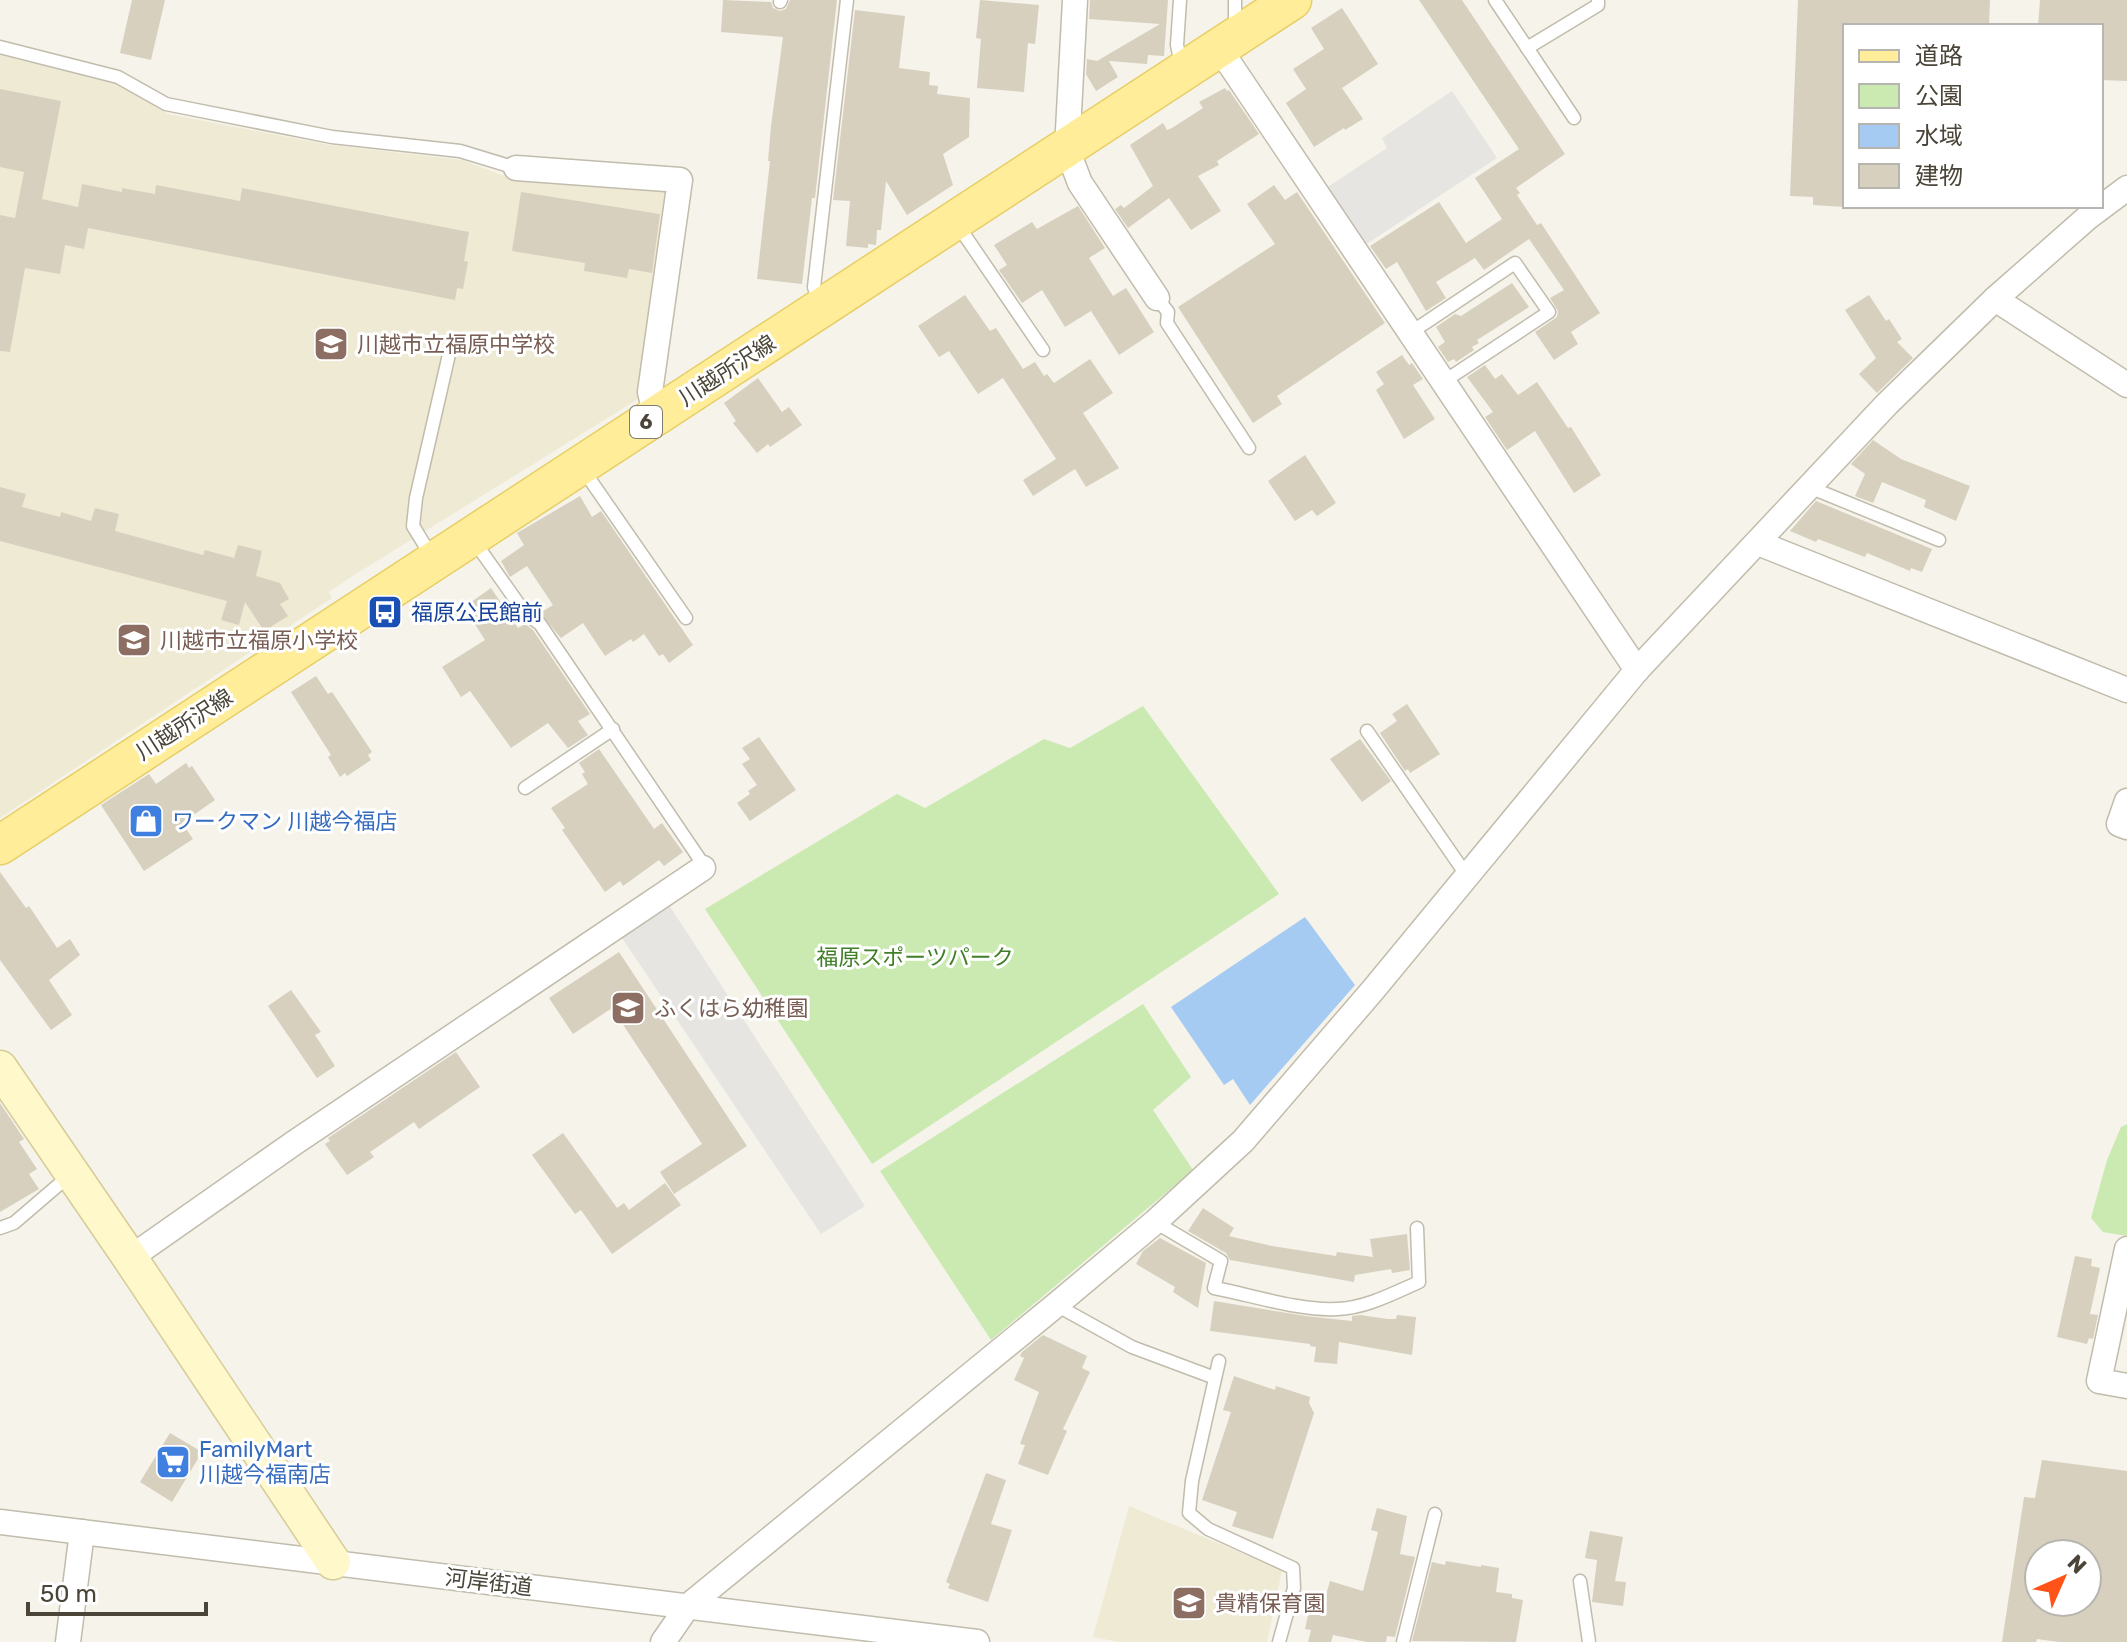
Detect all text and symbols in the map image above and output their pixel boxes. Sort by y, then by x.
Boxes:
legend [1843,24,2103,208]
text: 道路 [1915,42,1963,70]
text: 公園 [1915,82,1963,110]
text: 水域 [1915,122,1963,150]
text: 建物 [1915,162,1963,190]
school or university icon: 川越市立福原中学校 [312,325,350,363]
street label: 川越所沢線 [674,329,781,412]
place label: 川越市立福原中学校 [357,331,555,358]
road number: 6 [630,406,662,438]
bus stop icon: 福原公民館前 [366,593,404,631]
place label: 福原公民館前 [411,599,543,626]
school or university icon: 川越市立福原小学校 [115,621,153,659]
place label: 川越市立福原小学校 [160,627,358,654]
street label: 川越所沢線 [131,683,238,766]
shop icon: ワークマン 川越今福店 [127,802,165,840]
place label: ワークマン 川越今福店 [172,808,397,835]
park label: 福原スポーツパーク [816,944,1014,971]
school or university icon: ふくはら幼稚園 [609,989,647,1027]
place label: ふくはら幼稚園 [654,995,808,1022]
place label: FamilyMart 川越今福南店 [199,1436,331,1488]
supermarket icon: FamilyMart 川越今福南店 [154,1443,192,1481]
north arrow [2023,1538,2103,1618]
text: N [2062,1549,2092,1579]
street label: 河岸街道 [444,1564,534,1601]
scale bar [28,1566,206,1616]
text: 50 m [40,1580,97,1608]
school or university icon: 貴精保育園 [1170,1584,1208,1622]
place label: 貴精保育園 [1215,1590,1325,1617]

